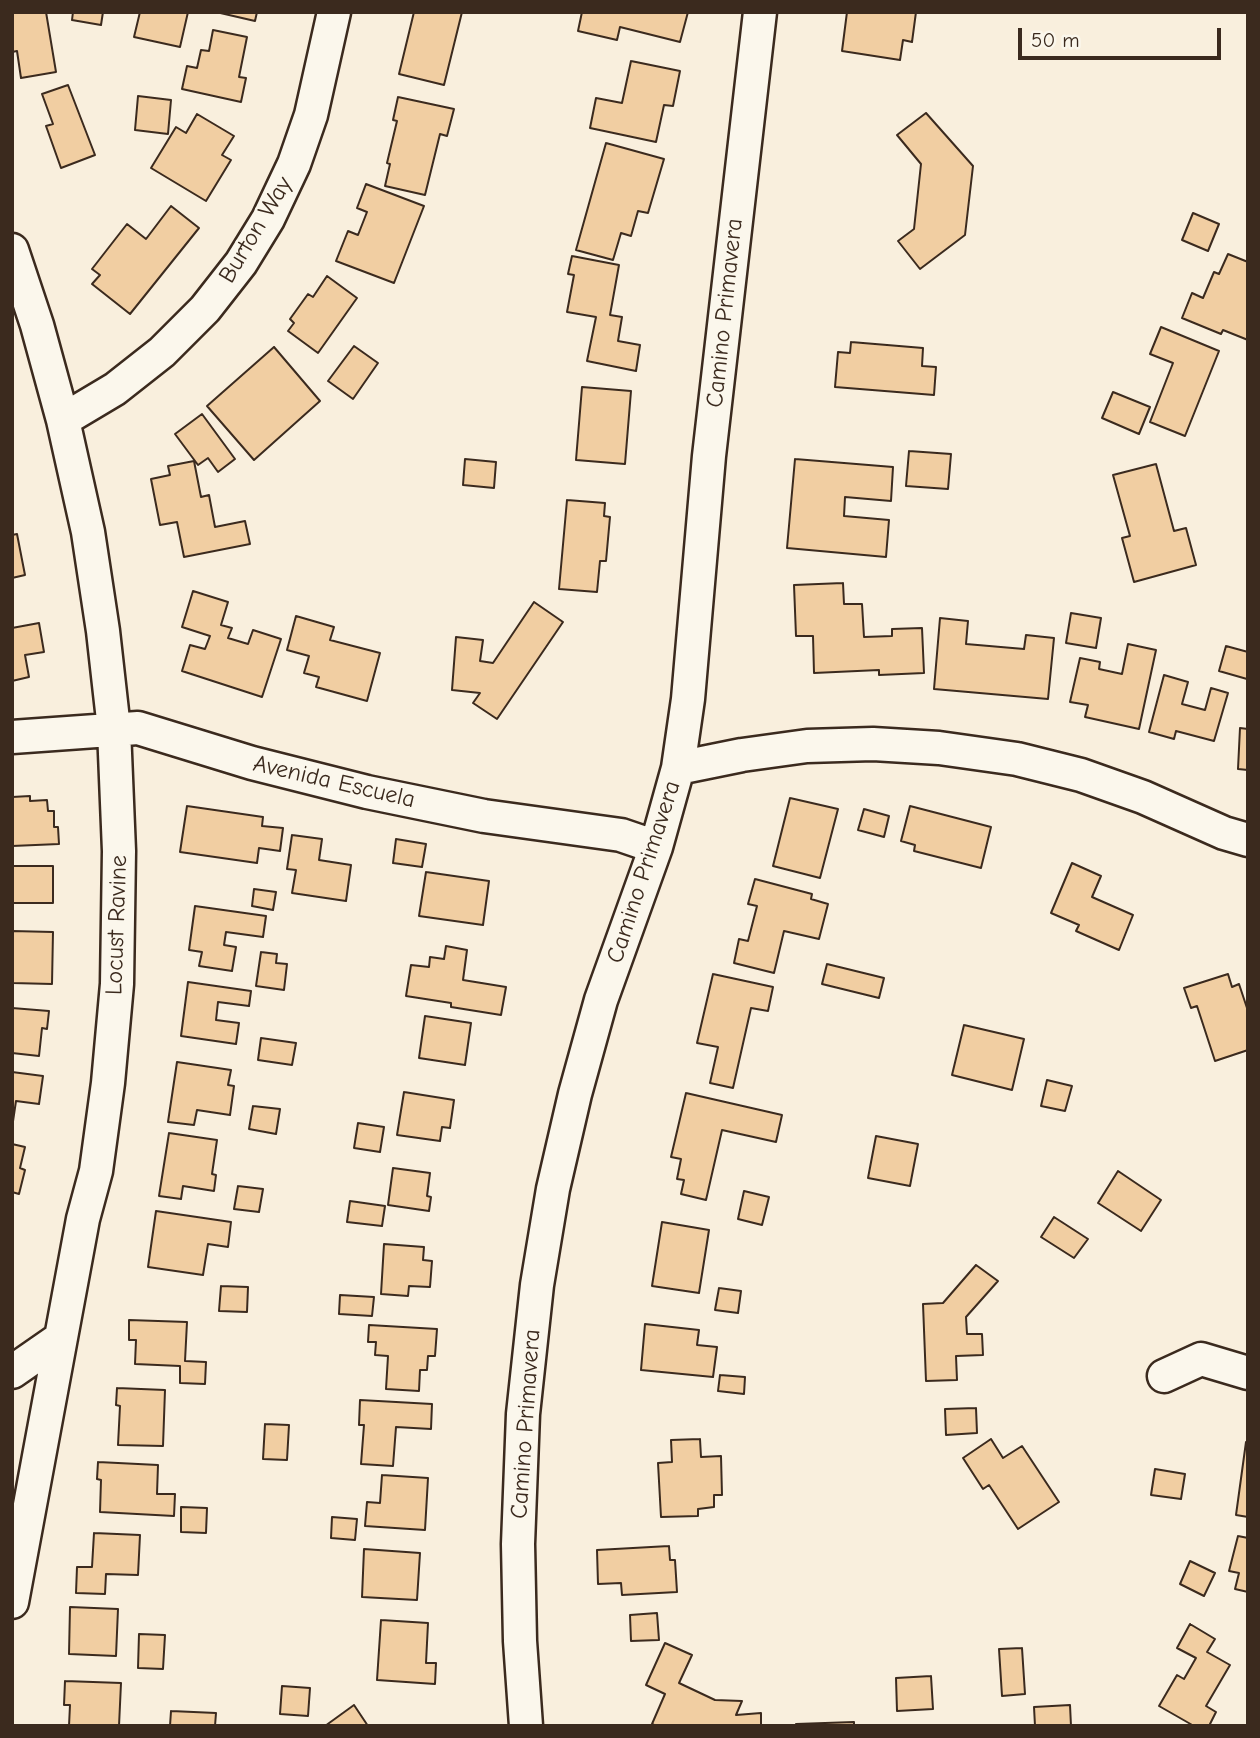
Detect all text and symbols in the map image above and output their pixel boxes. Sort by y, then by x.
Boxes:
scale bar [1022,14,1225,58]
text: 50 m [1031,28,1080,52]
street label: Burton Way [213,172,299,288]
street label: Camino Primavera [701,217,749,409]
street label: Avenida Escuela [250,749,418,815]
street label: Camino Primavera [601,777,687,967]
street label: Locust Ravine [100,854,134,996]
street label: Camino Primavera [505,1328,547,1520]

